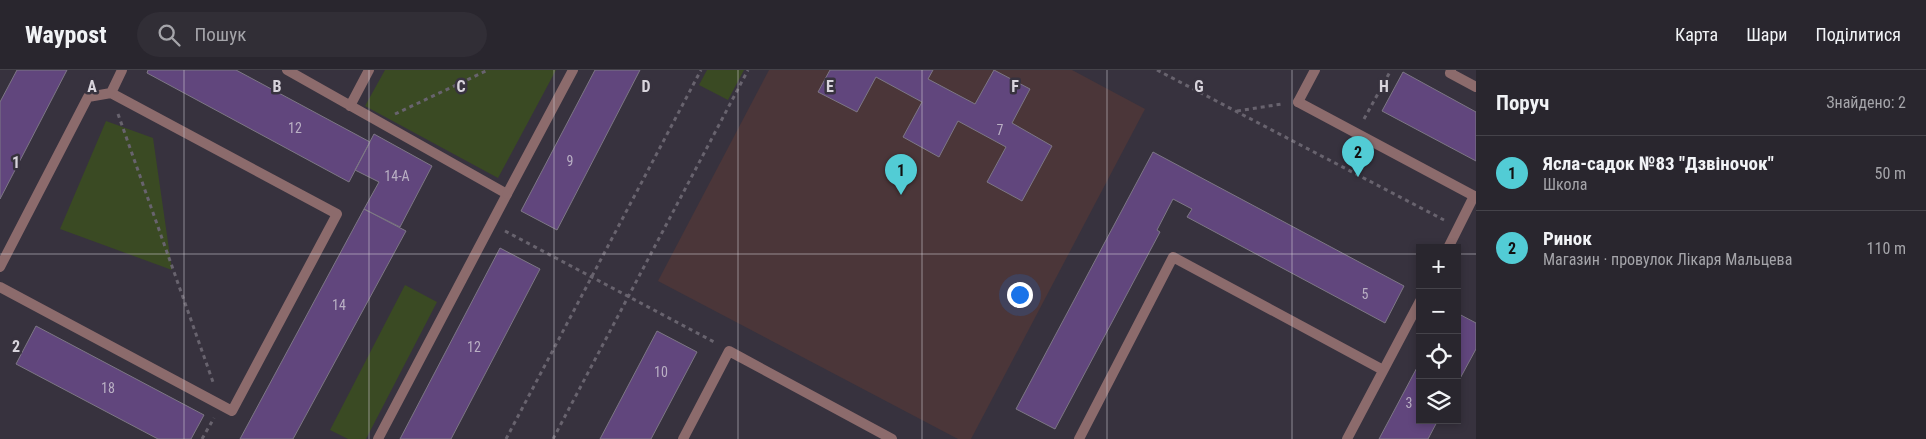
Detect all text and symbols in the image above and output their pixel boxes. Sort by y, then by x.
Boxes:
search box [137,12,487,57]
text: Waypost [25,21,107,49]
icon: search [155,21,183,49]
text: Пошук [195,23,246,46]
text: Карта [1675,24,1718,45]
text: Шари [1746,24,1787,45]
text: Поділитися [1815,24,1901,45]
text: A [87,77,97,96]
text: B [273,77,282,96]
text: C [456,77,466,96]
text: D [641,77,651,96]
text: E [826,77,834,96]
text: F [1011,77,1019,96]
text: G [1194,77,1204,96]
text: H [1379,77,1389,96]
text: Поруч [1496,91,1549,115]
text: Знайдено: 2 [1826,93,1906,112]
house number: 12 [288,120,302,136]
house number: 7 [997,122,1004,138]
pin: 2 [1342,136,1374,177]
text: Ясла-садок №83 "Дзвіночок" [1543,152,1774,175]
text: 1 [12,153,20,172]
house number: 9 [567,153,573,169]
pin: 1 [885,154,917,195]
text: 1 [1508,164,1516,183]
text: 50 m [1874,164,1906,183]
house number: 14-А [384,168,410,184]
text: Школа [1543,175,1587,194]
text: Ринок [1543,227,1592,250]
text: 2 [1508,239,1516,258]
text: 110 m [1867,239,1906,258]
map controls [1416,244,1461,424]
button: + [1416,244,1461,289]
text: Магазин · провулок Лікаря Мальцева [1543,250,1792,269]
your location [1007,282,1033,308]
house number: 5 [1362,286,1369,302]
button: − [1416,289,1461,334]
house number: 14 [332,297,346,313]
button: locate [1416,334,1461,379]
text: 2 [12,337,20,356]
house number: 12 [467,339,481,355]
house number: 10 [654,364,668,380]
button: layers [1416,379,1461,424]
house number: 18 [101,380,115,396]
house number: 3 [1406,395,1412,411]

